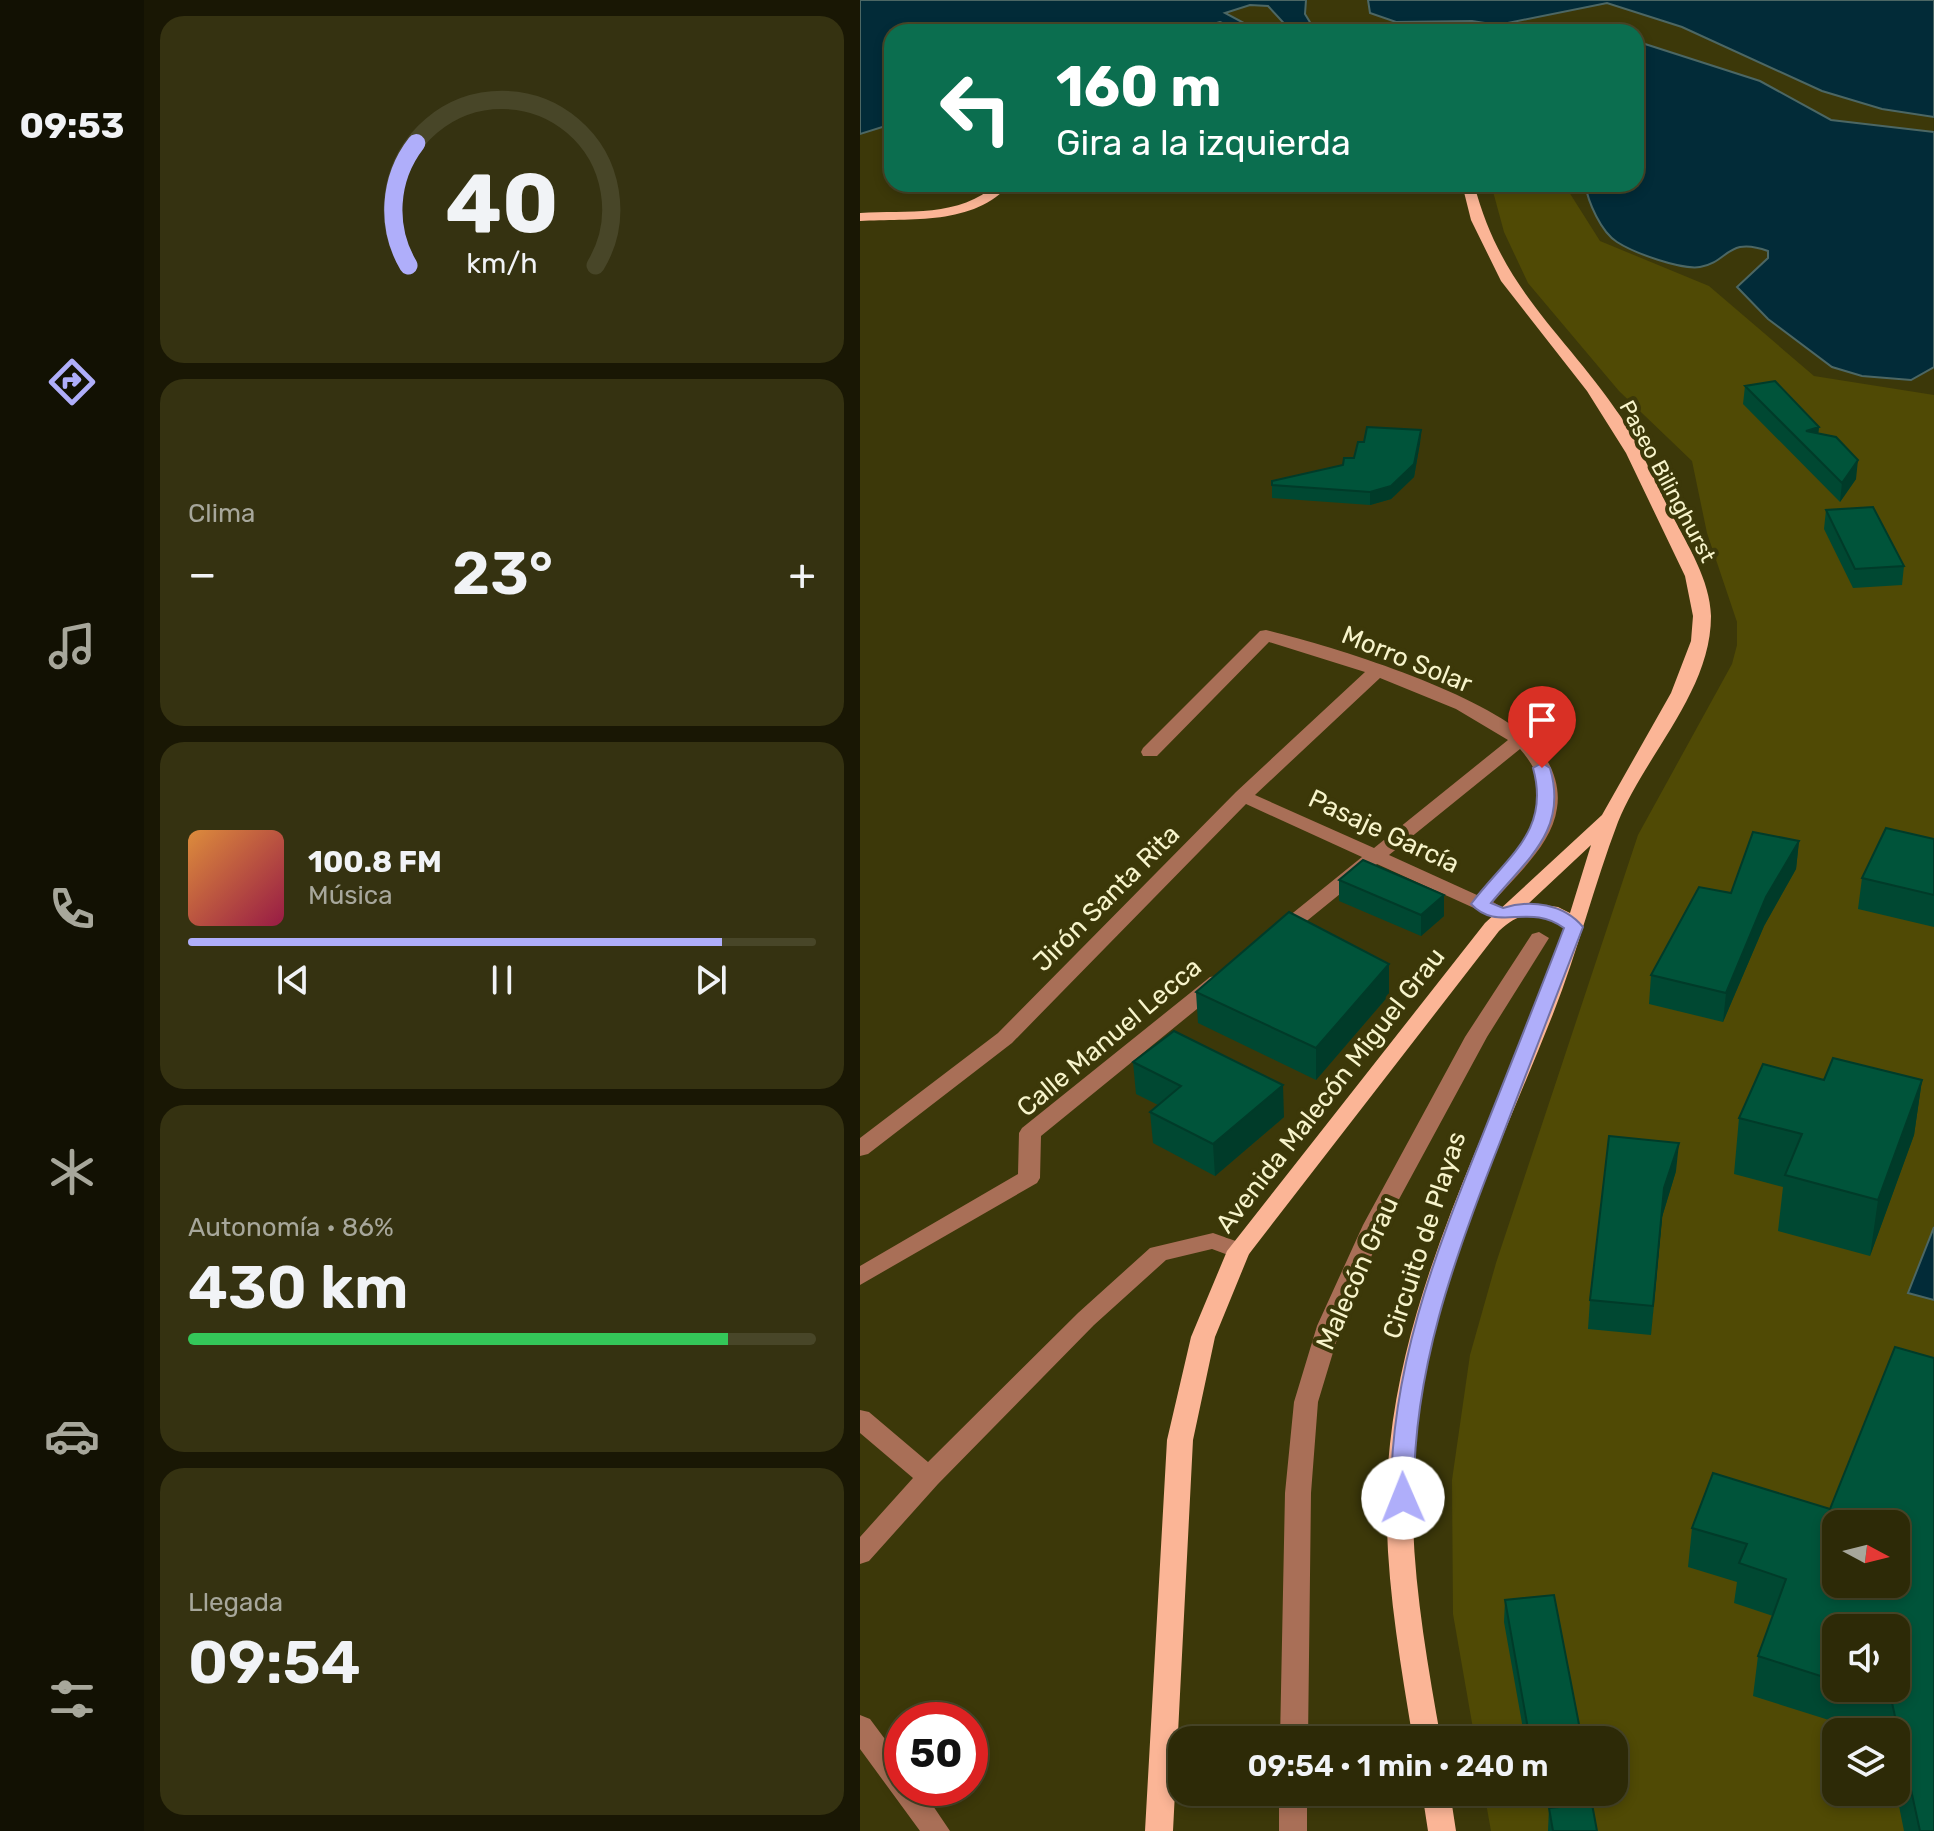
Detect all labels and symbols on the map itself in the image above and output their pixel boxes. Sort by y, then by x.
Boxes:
street label: Paseo Bilinghurst [1613,396,1722,567]
street label: Morro Solar [1337,619,1477,700]
pin [1508,686,1576,768]
street label: Pasaje García [1303,783,1464,880]
street label: Jirón Santa Rita [1027,819,1186,978]
street label: Avenida Malecón Miguel Grau [1209,942,1451,1239]
street label: Calle Manuel Lecca [1011,951,1208,1123]
street label: Circuito de Playas [1376,1128,1473,1343]
street label: Malecón Grau [1310,1192,1405,1355]
position arrow [1361,1456,1445,1540]
north arrow [1822,1510,1910,1598]
speed limit sign: 50 [884,1702,988,1806]

